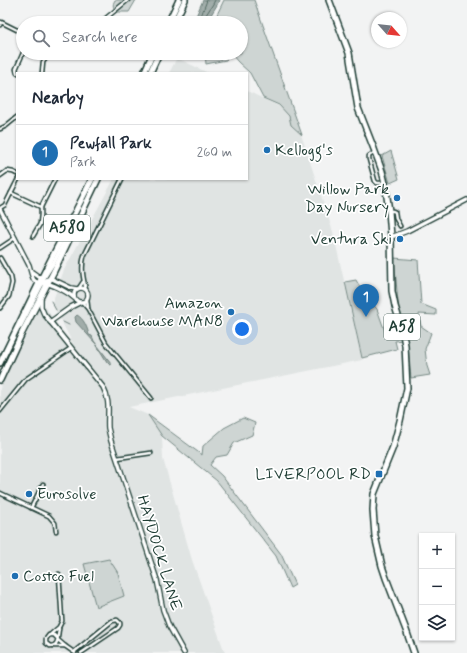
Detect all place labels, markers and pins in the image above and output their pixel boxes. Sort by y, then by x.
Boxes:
place label: Kellogg's [275,140,333,162]
marker: Kellogg's [262,145,272,155]
place label: Willow Park Day Nursery [305,179,389,218]
marker: Willow Park Day Nursery [392,193,402,203]
place label: Ventura Ski [311,229,392,250]
marker: Ventura Ski [395,234,405,244]
pin: 1 [353,284,379,317]
place label: Amazon Warehouse MAN8 [102,293,223,332]
marker: Amazon Warehouse MAN8 [226,307,236,317]
place label: LIVERPOOL RD [255,464,371,485]
marker: LIVERPOOL RD [374,469,384,479]
place label: Eurosolve [37,484,96,505]
marker: Eurosolve [24,489,34,499]
place label: Costco Fuel [23,566,94,587]
marker: Costco Fuel [10,571,20,581]

